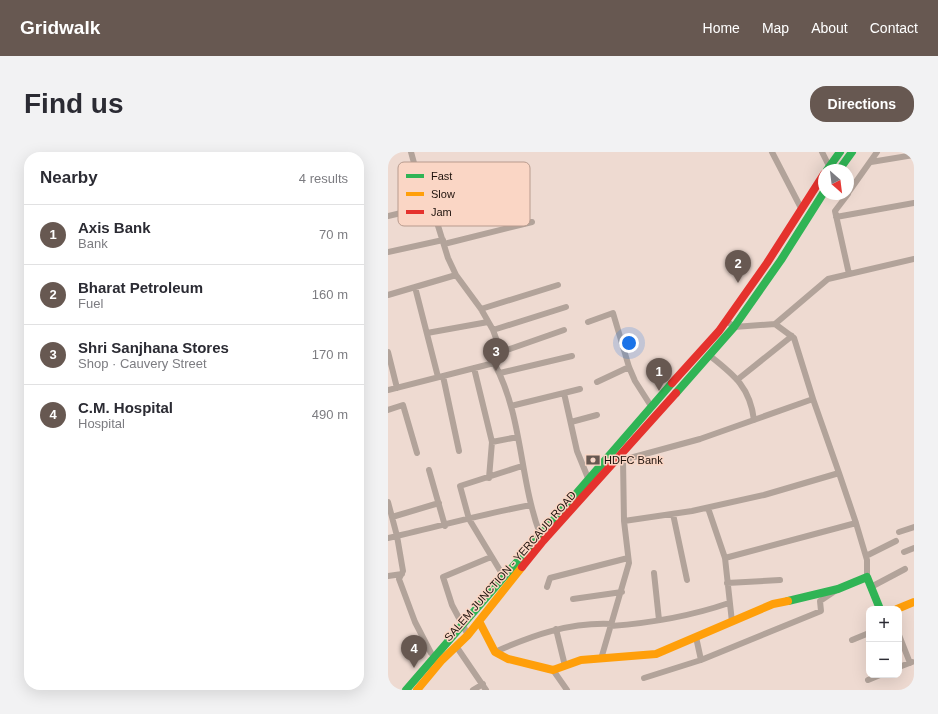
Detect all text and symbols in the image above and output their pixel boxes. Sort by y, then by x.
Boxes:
text: Gridwalk [20,17,100,38]
text: Home [703,20,740,36]
text: Map [762,20,789,36]
text: About [811,20,848,36]
text: Contact [870,20,918,36]
button: Directions [810,86,914,122]
text: Find us [24,88,124,119]
legend [398,162,530,226]
north arrow [818,164,854,200]
text: Nearby [40,168,98,187]
text: Fast [431,170,452,182]
text: 4 results [299,171,348,186]
text: Slow [431,188,455,200]
text: Jam [431,206,452,218]
text: Axis Bank [78,219,151,236]
text: 1 [49,227,57,242]
text: 70 m [319,227,348,242]
text: Bank [78,236,108,251]
pin: 2 [725,250,751,283]
text: Bharat Petroleum [78,279,203,296]
text: 2 [49,287,57,302]
text: 160 m [312,287,348,302]
text: Fuel [78,296,103,311]
your location [619,333,639,353]
pin: 3 [483,338,509,371]
text: Shri Sanjhana Stores [78,339,229,356]
text: 3 [49,347,57,362]
text: 170 m [312,347,348,362]
text: Shop · Cauvery Street [78,356,207,371]
pin: 1 [646,358,672,391]
text: C.M. Hospital [78,399,173,416]
text: 4 [49,407,57,422]
text: 490 m [312,407,348,422]
text: Hospital [78,416,125,431]
bank icon: HDFC Bank [585,452,601,468]
place label: HDFC Bank [604,454,663,466]
street label: SALEM JUNCTION - YERCAUD ROAD [442,489,578,643]
map controls [866,606,902,678]
button: + [866,606,902,642]
pin: 4 [401,635,427,668]
button: − [866,642,902,678]

